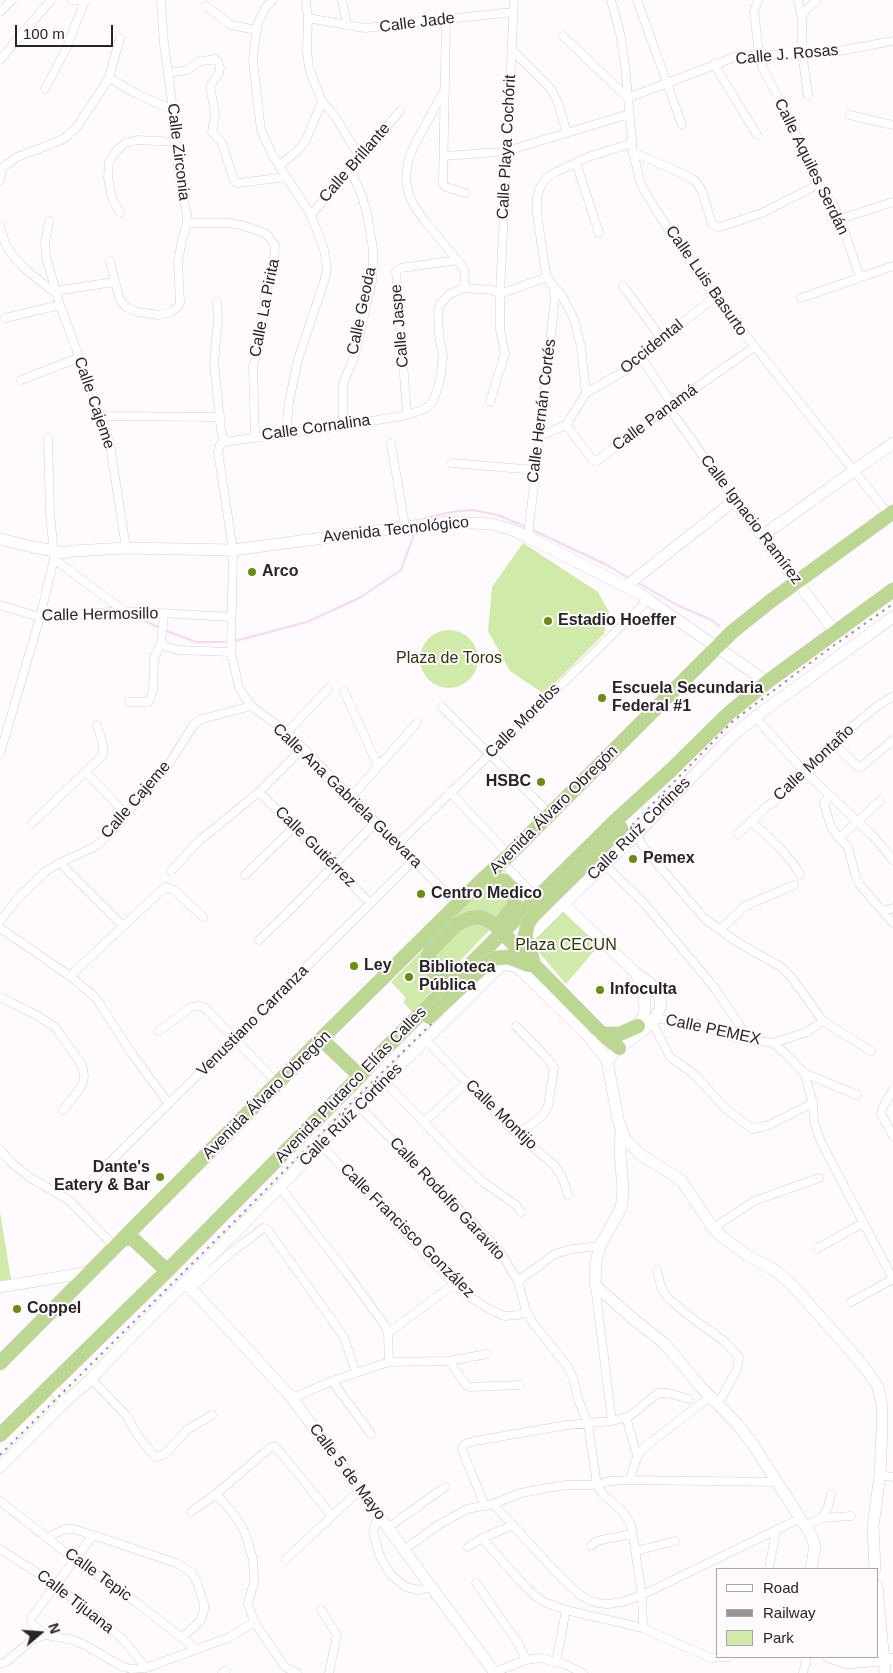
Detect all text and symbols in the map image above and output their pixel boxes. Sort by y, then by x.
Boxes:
street label: Calle Jade [378,9,456,37]
scale bar [18,15,115,47]
text: 100 m [23,25,65,42]
street label: Calle J. Rosas [735,41,839,69]
street label: Calle Playa Cochórit [494,74,520,220]
street label: Calle Aquiles Serdán [770,96,852,238]
street label: Calle Zirconia [163,102,193,202]
street label: Calle Brillante [315,119,395,207]
street label: Calle Luis Basurto [661,222,751,340]
street label: Calle La Pirita [246,257,284,359]
street label: Calle Geoda [343,266,381,356]
street label: Calle Jaspe [387,284,413,368]
street label: Occidental [617,316,687,378]
street label: Calle Hernán Cortés [524,338,560,484]
street label: Calle Cajeme [69,354,119,452]
street label: Calle Panamá [609,381,701,455]
street label: Calle Cornalina [261,411,371,445]
street label: Calle Ignacio Ramírez [696,451,806,589]
street label: Avenida Tecnológico [322,513,470,547]
place label: Arco [262,562,298,582]
marker: Arco [246,566,258,578]
street label: Calle Hermosillo [42,604,158,626]
place label: Estadio Hoeffer [558,611,676,631]
marker: Estadio Hoeffer [542,615,554,627]
park label: Plaza de Toros [396,649,502,669]
place label: Escuela Secundaria Federal #1 [612,679,763,717]
street label: Calle Morelos [482,680,564,762]
marker: Escuela Secundaria Federal #1 [596,692,608,704]
street label: Calle Ana Gabriela Guevara [268,720,426,872]
street label: Calle Montaño [770,721,858,805]
street label: Avenida Álvaro Obregón [486,742,622,878]
street label: Calle Cajeme [97,757,175,843]
place label: HSBC [486,772,531,792]
street label: Calle Ruíz Cortines [583,773,695,885]
marker: HSBC [535,776,547,788]
street label: Calle Gutiérrez [270,802,360,892]
place label: Pemex [643,849,695,869]
marker: Pemex [627,853,639,865]
place label: Centro Medico [431,884,542,904]
marker: Centro Medico [415,888,427,900]
park label: Plaza CECUN [515,936,617,956]
place label: Ley [364,956,392,976]
place label: Biblioteca Pública [419,958,495,996]
marker: Ley [348,960,360,972]
street label: Venustiano Carranza [193,961,313,1081]
marker: Biblioteca Pública [403,971,415,983]
place label: Infoculta [610,980,677,1000]
marker: Infoculta [594,984,606,996]
street label: Avenida Plutarco Elías Calles [271,1003,431,1167]
street label: Calle PEMEX [664,1011,762,1049]
street label: Avenida Álvaro Obregón [199,1027,335,1163]
street label: Calle Ruíz Cortines [295,1059,407,1171]
street label: Calle Montijo [461,1076,541,1154]
street label: Calle Rodolfo Garavito [385,1134,509,1264]
place label: Dante's Eatery & Bar [54,1158,150,1196]
street label: Calle Francisco González [336,1160,478,1302]
marker: Dante's Eatery & Bar [154,1171,166,1183]
place label: Coppel [27,1299,81,1319]
marker: Coppel [11,1303,23,1315]
street label: Calle 5 de Mayo [305,1420,389,1524]
street label: Calle Tepic [61,1544,135,1606]
street label: Calle Tijuana [33,1566,117,1638]
legend [716,1568,878,1658]
text: Road [763,1579,799,1596]
text: Railway [763,1604,816,1621]
north arrow [15,1608,65,1658]
text: N [45,1621,63,1636]
text: Park [763,1629,794,1646]

